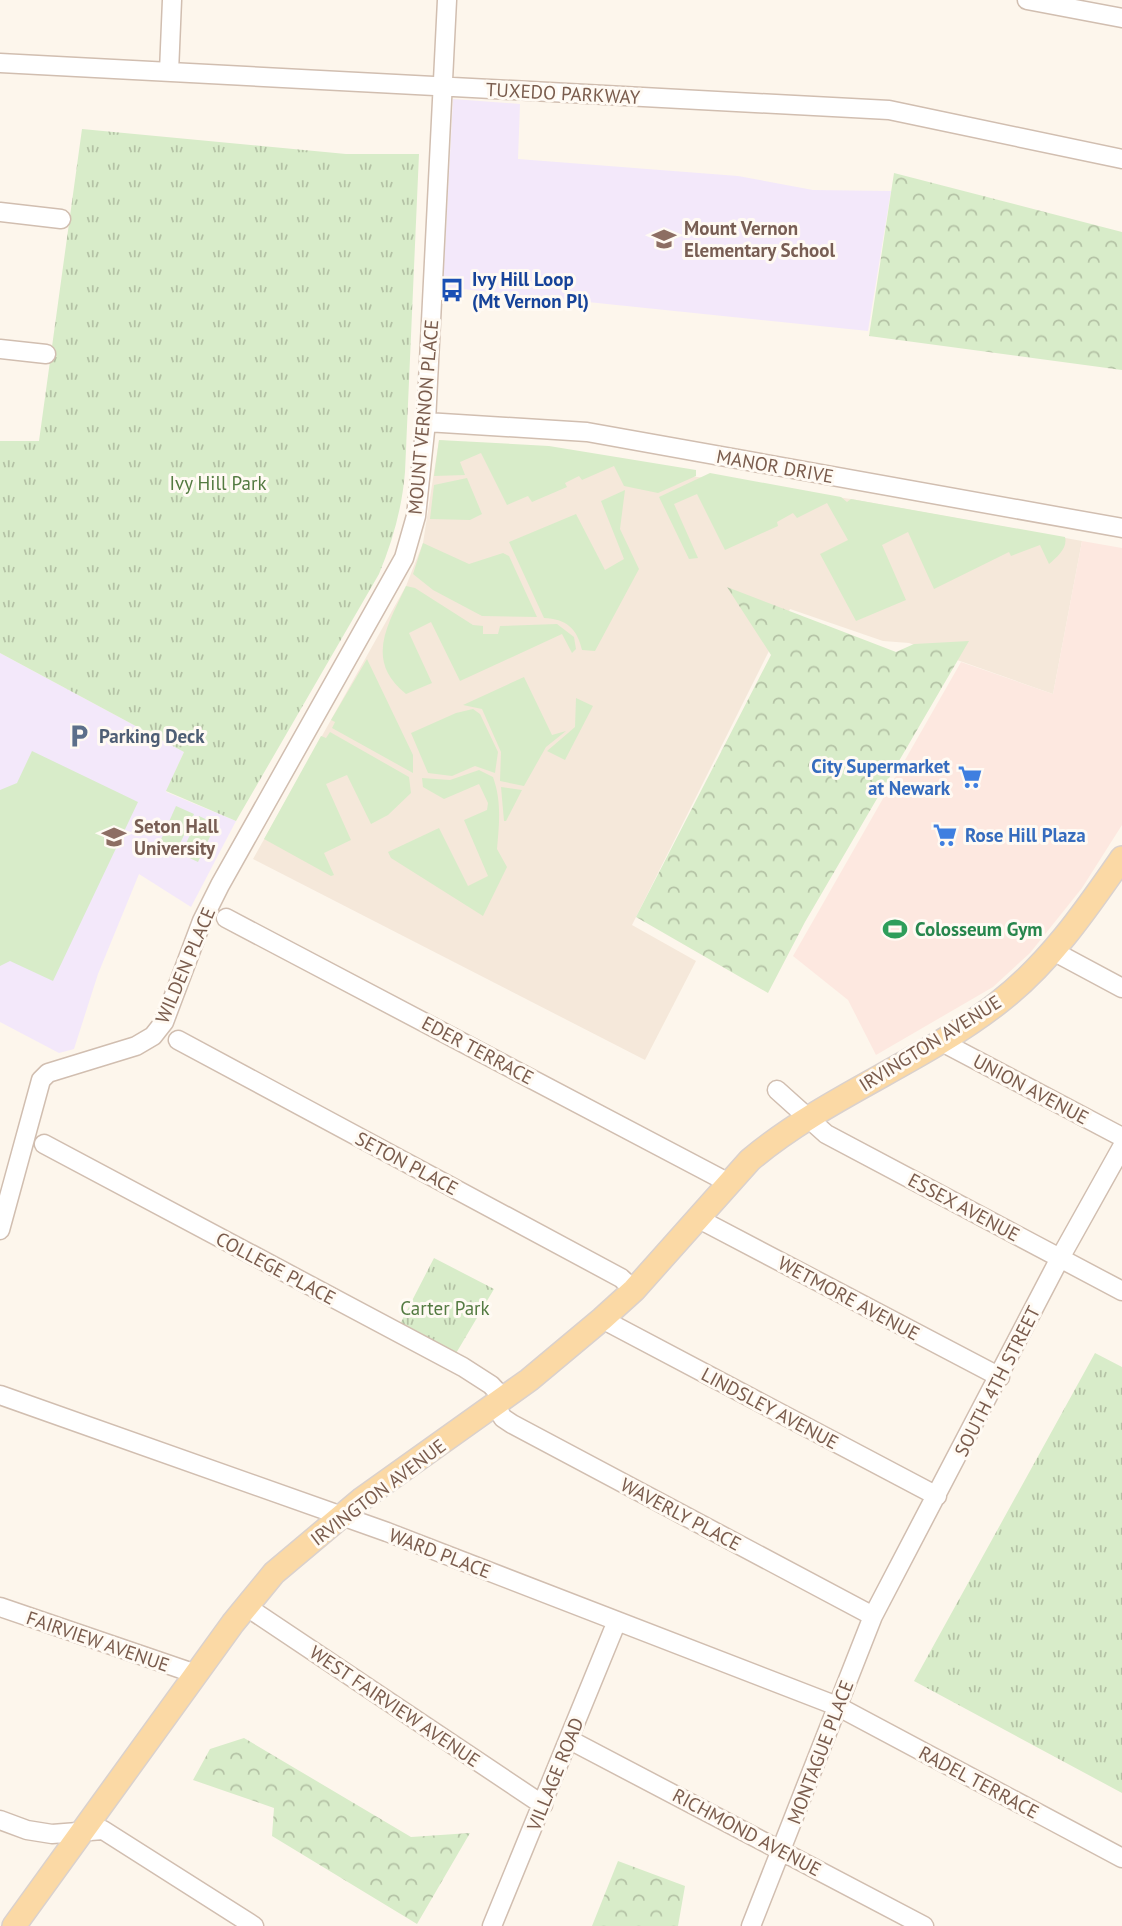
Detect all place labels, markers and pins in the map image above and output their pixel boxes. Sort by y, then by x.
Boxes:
place label: Mount Vernon Elementary School [684,216,835,262]
school or university icon: Mount Vernon Elementary School [650,225,678,253]
place label: Ivy Hill Loop (Mt Vernon Pl) [472,267,589,313]
bus stop icon: Ivy Hill Loop (Mt Vernon Pl) [438,276,466,304]
parking icon: Parking Deck [65,722,93,750]
place label: Parking Deck [99,724,205,748]
place label: City Supermarket at Newark [811,754,951,800]
supermarket icon: City Supermarket at Newark [956,763,984,791]
place label: Seton Hall University [134,814,219,860]
supermarket icon: Rose Hill Plaza [931,821,959,849]
school or university icon: Seton Hall University [100,823,128,851]
place label: Rose Hill Plaza [965,823,1086,847]
sports icon: Colosseum Gym [881,915,909,943]
place label: Colosseum Gym [915,917,1043,941]

